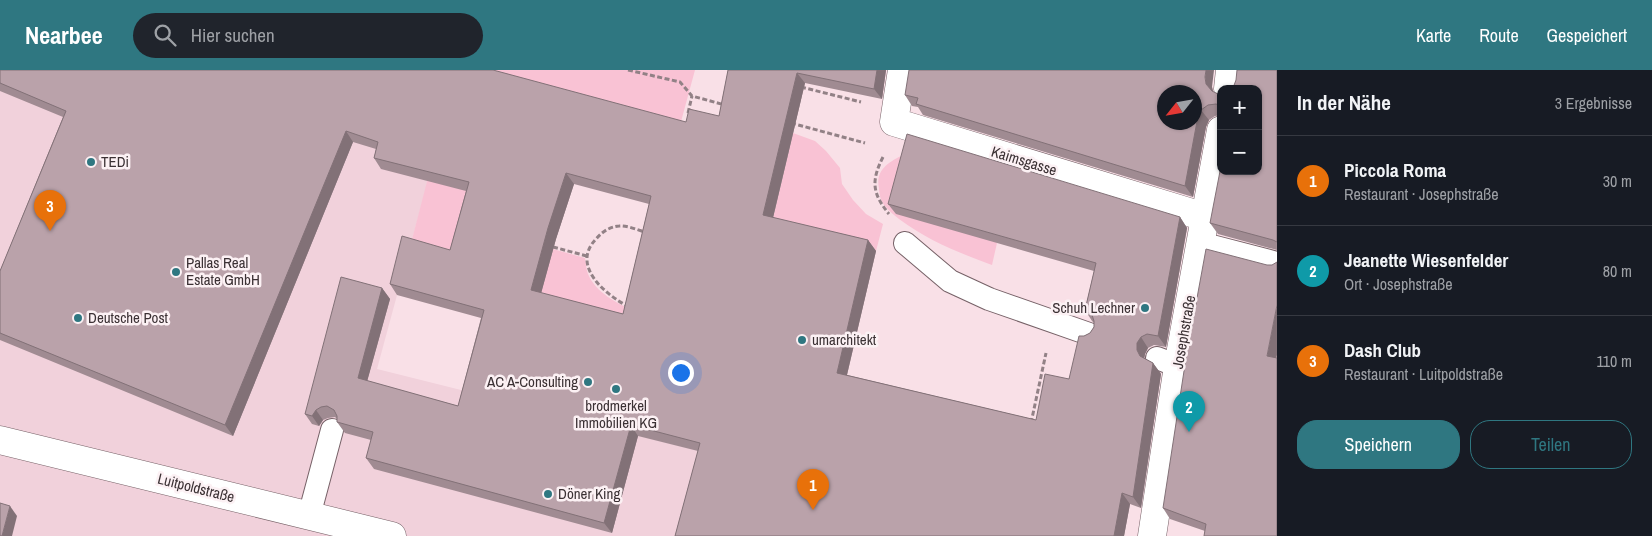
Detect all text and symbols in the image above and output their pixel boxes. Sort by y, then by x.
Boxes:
search box [133,13,483,58]
text: Nearbee [25,19,103,51]
icon: search [151,21,179,49]
text: Hier suchen [191,22,275,48]
text: Karte [1416,23,1451,48]
text: Route [1479,23,1519,48]
text: Gespeichert [1547,23,1627,48]
north arrow [1157,85,1202,130]
map controls [1217,85,1262,175]
button: + [1217,85,1262,130]
text: In der Nähe [1297,88,1391,117]
text: 3 Ergebnisse [1555,92,1632,114]
button: − [1217,130,1262,175]
street label: Kaimsgasse [989,141,1060,181]
place label: TEDi [101,151,129,172]
marker: TEDi [85,156,97,168]
text: Piccola Roma [1344,157,1446,183]
text: 1 [1309,170,1317,192]
text: 30 m [1603,170,1632,192]
text: Restaurant · Josephstraße [1344,183,1499,205]
pin: 3 [34,190,66,231]
text: Jeanette Wiesenfelder [1344,247,1508,273]
place label: Pallas Real Estate GmbH [186,252,260,290]
text: 2 [1309,260,1317,282]
text: 80 m [1603,260,1632,282]
marker: Pallas Real Estate GmbH [170,266,182,278]
text: Ort · Josephstraße [1344,273,1453,295]
street label: Josephstraße [1167,293,1200,370]
place label: Schuh Lechner [1052,297,1135,318]
marker: Schuh Lechner [1139,302,1151,314]
place label: Deutsche Post [88,307,169,328]
marker: Deutsche Post [72,312,84,324]
place label: umarchitekt [812,329,877,350]
marker: umarchitekt [796,334,808,346]
text: Dash Club [1344,337,1421,363]
text: 3 [1309,350,1317,372]
text: 110 m [1596,350,1632,372]
your location [668,360,694,386]
text: Restaurant · Luitpoldstraße [1344,363,1503,385]
place label: AC A-Consulting [486,371,578,392]
marker: AC A-Consulting [582,376,594,388]
marker: brodmerkel Immobilien KG [610,383,622,395]
pin: 2 [1173,391,1205,432]
place label: brodmerkel Immobilien KG [575,395,657,433]
button: Speichern [1297,420,1460,469]
button: Teilen [1470,420,1632,469]
street label: Luitpoldstraße [155,468,237,507]
pin: 1 [797,469,829,510]
place label: Döner King [558,483,620,504]
marker: Döner King [542,488,554,500]

